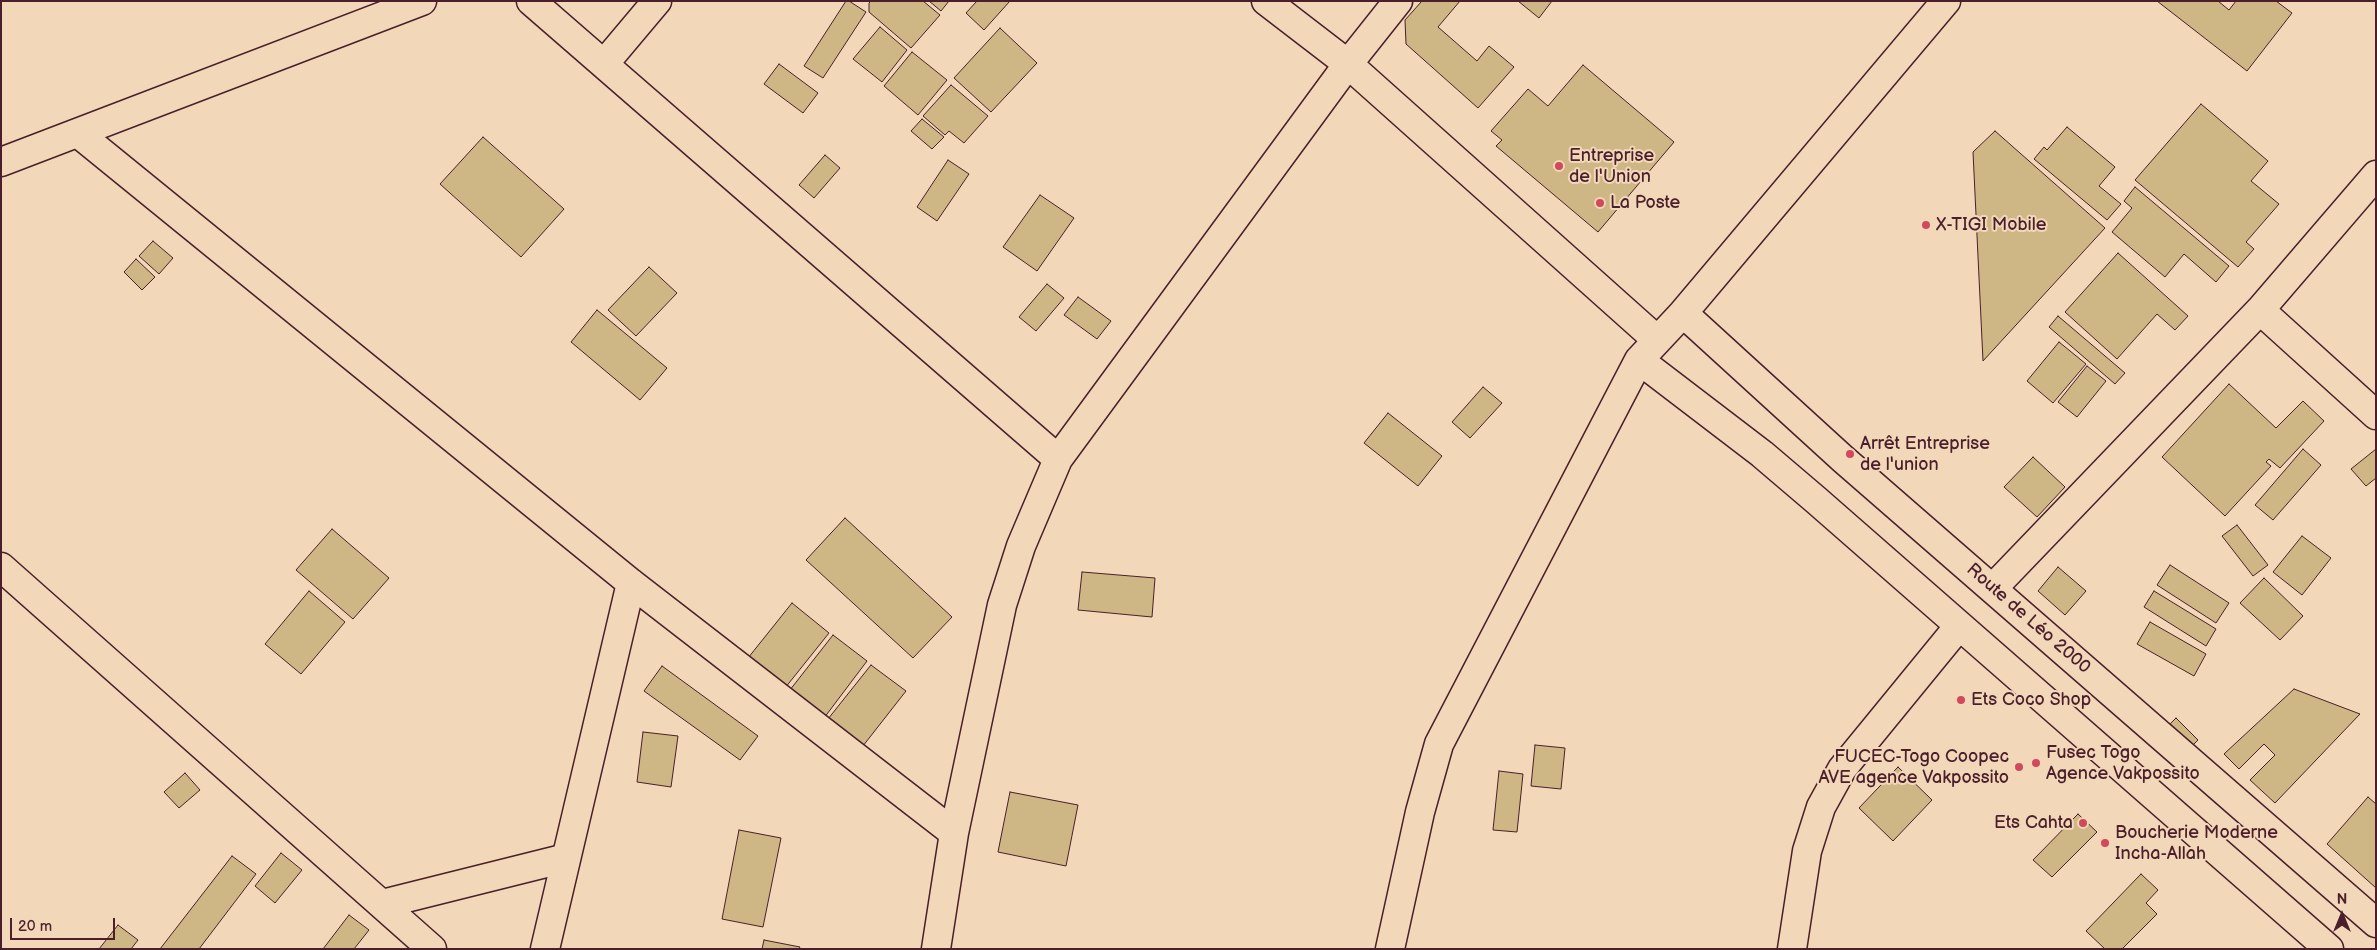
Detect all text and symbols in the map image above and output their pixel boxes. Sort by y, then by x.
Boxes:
place label: Entreprise de l'Union [1569,145,1654,188]
marker: Entreprise de l'Union [1553,160,1565,172]
place label: La Poste [1610,192,1680,214]
marker: La Poste [1594,197,1606,209]
place label: X-TIGI Mobile [1936,214,2046,236]
marker: X-TIGI Mobile [1920,219,1932,231]
place label: Arrêt Entreprise de l'union [1860,433,1990,476]
marker: Arrêt Entreprise de l'union [1844,448,1856,460]
street label: Route de Léo 2000 [1962,559,2094,679]
place label: Ets Coco Shop [1971,689,2091,711]
marker: Ets Coco Shop [1955,694,1967,706]
place label: Fusec Togo Agence Vakpossito [2046,742,2200,784]
place label: FUCEC-Togo Coopec AVE agence Vakpossito [1819,746,2009,789]
marker: Fusec Togo Agence Vakpossito [2030,757,2042,769]
marker: FUCEC-Togo Coopec AVE agence Vakpossito [2013,761,2025,773]
place label: Ets Cahta [1994,812,2073,834]
marker: Ets Cahta [2077,817,2089,829]
place label: Boucherie Moderne Incha-Allah [2115,822,2278,864]
marker: Boucherie Moderne Incha-Allah [2099,837,2111,849]
north arrow [2317,890,2367,940]
text: N [2337,891,2347,908]
scale bar [12,908,118,940]
text: 20 m [18,917,52,936]

